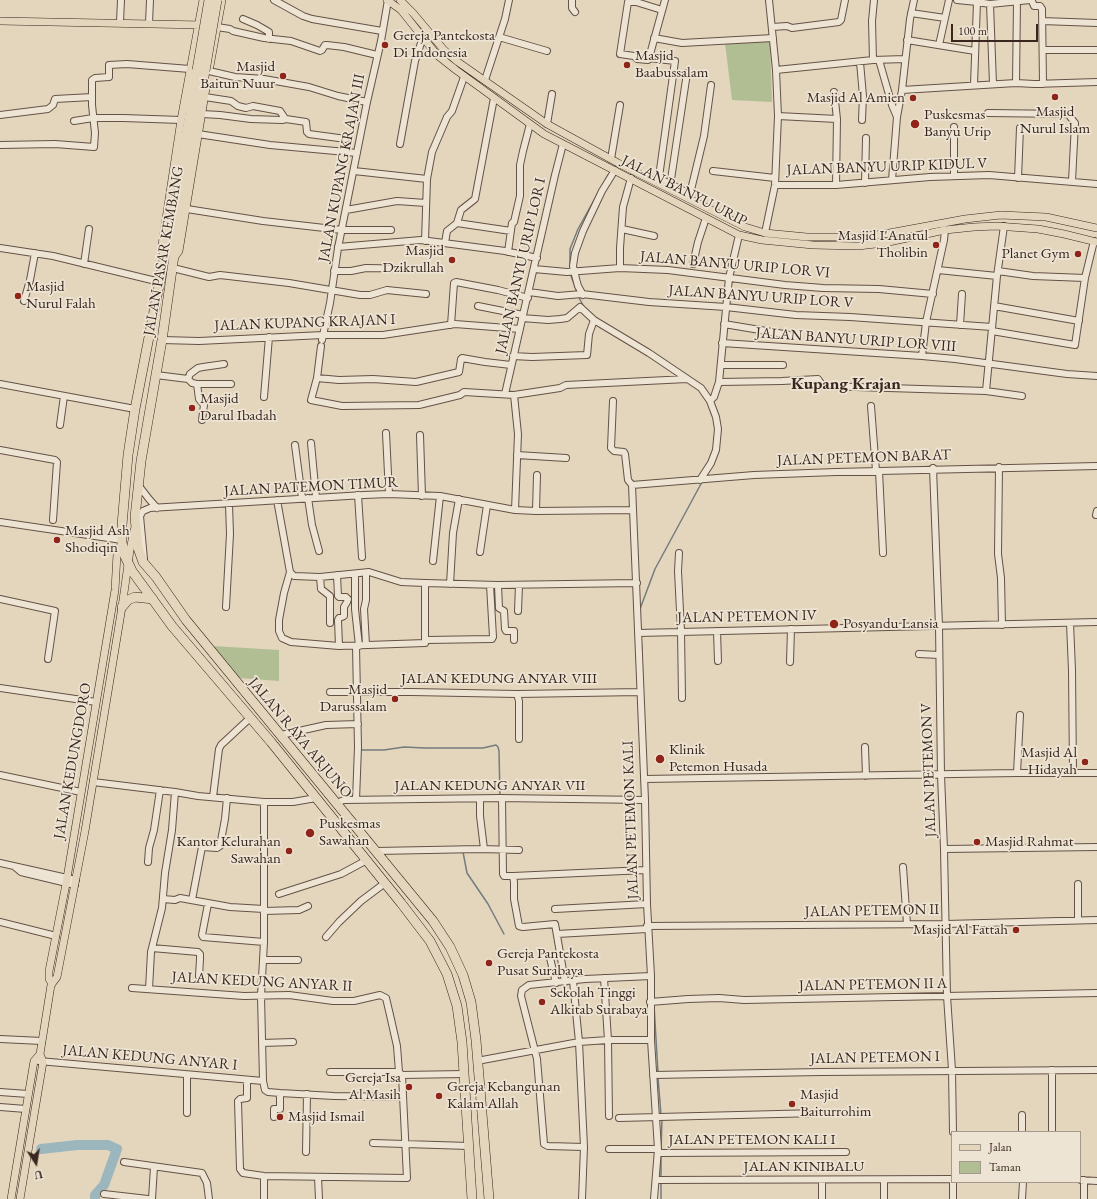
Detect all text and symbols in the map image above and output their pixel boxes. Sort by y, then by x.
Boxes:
scale bar [953,16,1040,42]
text: 100 m [958,23,987,39]
place label: Gereja Pantekosta Di Indonesia [393,27,495,62]
marker: Gereja Pantekosta Di Indonesia [380,40,390,50]
place label: Masjid Baabussalam [635,47,708,82]
place label: Masjid Baitun Nuur [200,58,275,93]
marker: Masjid Baabussalam [622,60,632,70]
marker: Masjid Baitun Nuur [278,71,288,81]
street label: JALAN KUPANG KRAJAN III [315,72,369,264]
place label: Masjid Al Amien [807,89,905,107]
marker: Masjid Nurul Islam [1050,92,1060,102]
marker: Masjid Al Amien [908,93,918,103]
place label: Masjid Nurul Islam [1020,103,1090,138]
place label: Puskesmas Banyu Urip [924,106,991,141]
marker: Puskesmas Banyu Urip [909,118,921,130]
street label: JALAN BANYU URIP [618,152,750,230]
street label: JALAN BANYU URIP KIDUL V [786,154,988,180]
street label: JALAN PASAR KEMBANG [140,165,188,337]
street label: JALAN BANYU URIP LOR I [492,176,550,356]
place label: Masjid I'Anatul Tholibin [838,227,928,262]
marker: Masjid I'Anatul Tholibin [931,240,941,250]
place label: Masjid Dzikrullah [383,242,444,277]
place label: Planet Gym [1001,245,1070,263]
street label: JALAN BANYU URIP LOR VI [639,248,831,282]
marker: Planet Gym [1073,249,1083,259]
marker: Masjid Dzikrullah [447,255,457,265]
place label: Masjid Nurul Falah [26,278,96,313]
street label: JALAN BANYU URIP LOR V [668,282,854,312]
marker: Masjid Nurul Falah [13,291,23,301]
street label: JALAN KUPANG KRAJAN I [214,311,396,335]
street label: JALAN BANYU URIP LOR VIII [755,324,957,356]
district label: Kupang Krajan [791,374,901,394]
place label: Masjid Darul Ibadah [200,390,277,425]
marker: Masjid Darul Ibadah [187,403,197,413]
street label: JALAN PETEMON BARAT [777,446,951,470]
street label: JALAN PATEMON TIMUR [224,473,398,501]
place label: Masjid Ash Shodiqin [65,522,130,557]
marker: Masjid Ash Shodiqin [52,535,62,545]
street label: JALAN PETEMON IV [677,607,817,627]
place label: Posyandu Lansia [843,615,939,633]
marker: Posyandu Lansia [828,618,840,630]
street label: JALAN KEDUNG ANYAR VIII [401,670,597,688]
street label: JALAN RAYA ARJUNO [244,674,356,802]
place label: Masjid Darussalam [320,681,387,716]
street label: JALAN KEDUNGDORO [50,682,96,840]
marker: Masjid Darussalam [390,694,400,704]
street label: JALAN PETEMON V [918,702,940,838]
street label: JALAN PETEMON KALI [619,740,643,900]
place label: Klinik Petemon Husada [669,741,767,776]
place label: Masjid Al Hidayah [1021,744,1077,779]
marker: Klinik Petemon Husada [654,753,666,765]
marker: Masjid Al Hidayah [1080,757,1090,767]
street label: JALAN KEDUNG ANYAR VII [395,777,585,795]
place label: Puskesmas Sawahan [319,815,380,850]
marker: Puskesmas Sawahan [304,827,316,839]
place label: Kantor Kelurahan Sawahan [177,833,281,868]
place label: Masjid Rahmat [985,833,1073,851]
marker: Masjid Rahmat [972,837,982,847]
marker: Kantor Kelurahan Sawahan [284,846,294,856]
street label: JALAN PETEMON II [804,901,940,921]
place label: Masjid Al Fattah [913,921,1008,939]
marker: Masjid Al Fattah [1011,925,1021,935]
place label: Gereja Pantekosta Pusat Surabaya [497,945,599,980]
marker: Gereja Pantekosta Pusat Surabaya [484,958,494,968]
street label: JALAN KEDUNG ANYAR II [171,968,353,996]
street label: JALAN PETEMON II A [799,975,947,995]
place label: Sekolah Tinggi Alkitab Surabaya [550,984,648,1019]
marker: Sekolah Tinggi Alkitab Surabaya [537,997,547,1007]
street label: JALAN KEDUNG ANYAR I [62,1041,238,1075]
street label: JALAN PETEMON I [810,1048,940,1068]
place label: Gereja Isa Al Masih [345,1069,401,1104]
place label: Gereja Kebangunan Kalam Allah [447,1078,561,1113]
marker: Gereja Isa Al Masih [404,1082,414,1092]
place label: Masjid Baiturrohim [800,1086,871,1121]
marker: Gereja Kebangunan Kalam Allah [434,1091,444,1101]
marker: Masjid Baiturrohim [787,1099,797,1109]
place label: Masjid Ismail [288,1108,365,1126]
marker: Masjid Ismail [275,1112,285,1122]
street label: JALAN PETEMON KALI I [668,1131,836,1149]
legend [951,1131,1081,1183]
text: Jalan [989,1139,1012,1155]
north arrow [16,1143,56,1183]
street label: JALAN KINIBALU [744,1158,864,1176]
text: Taman [989,1159,1021,1175]
text: U [33,1167,44,1182]

